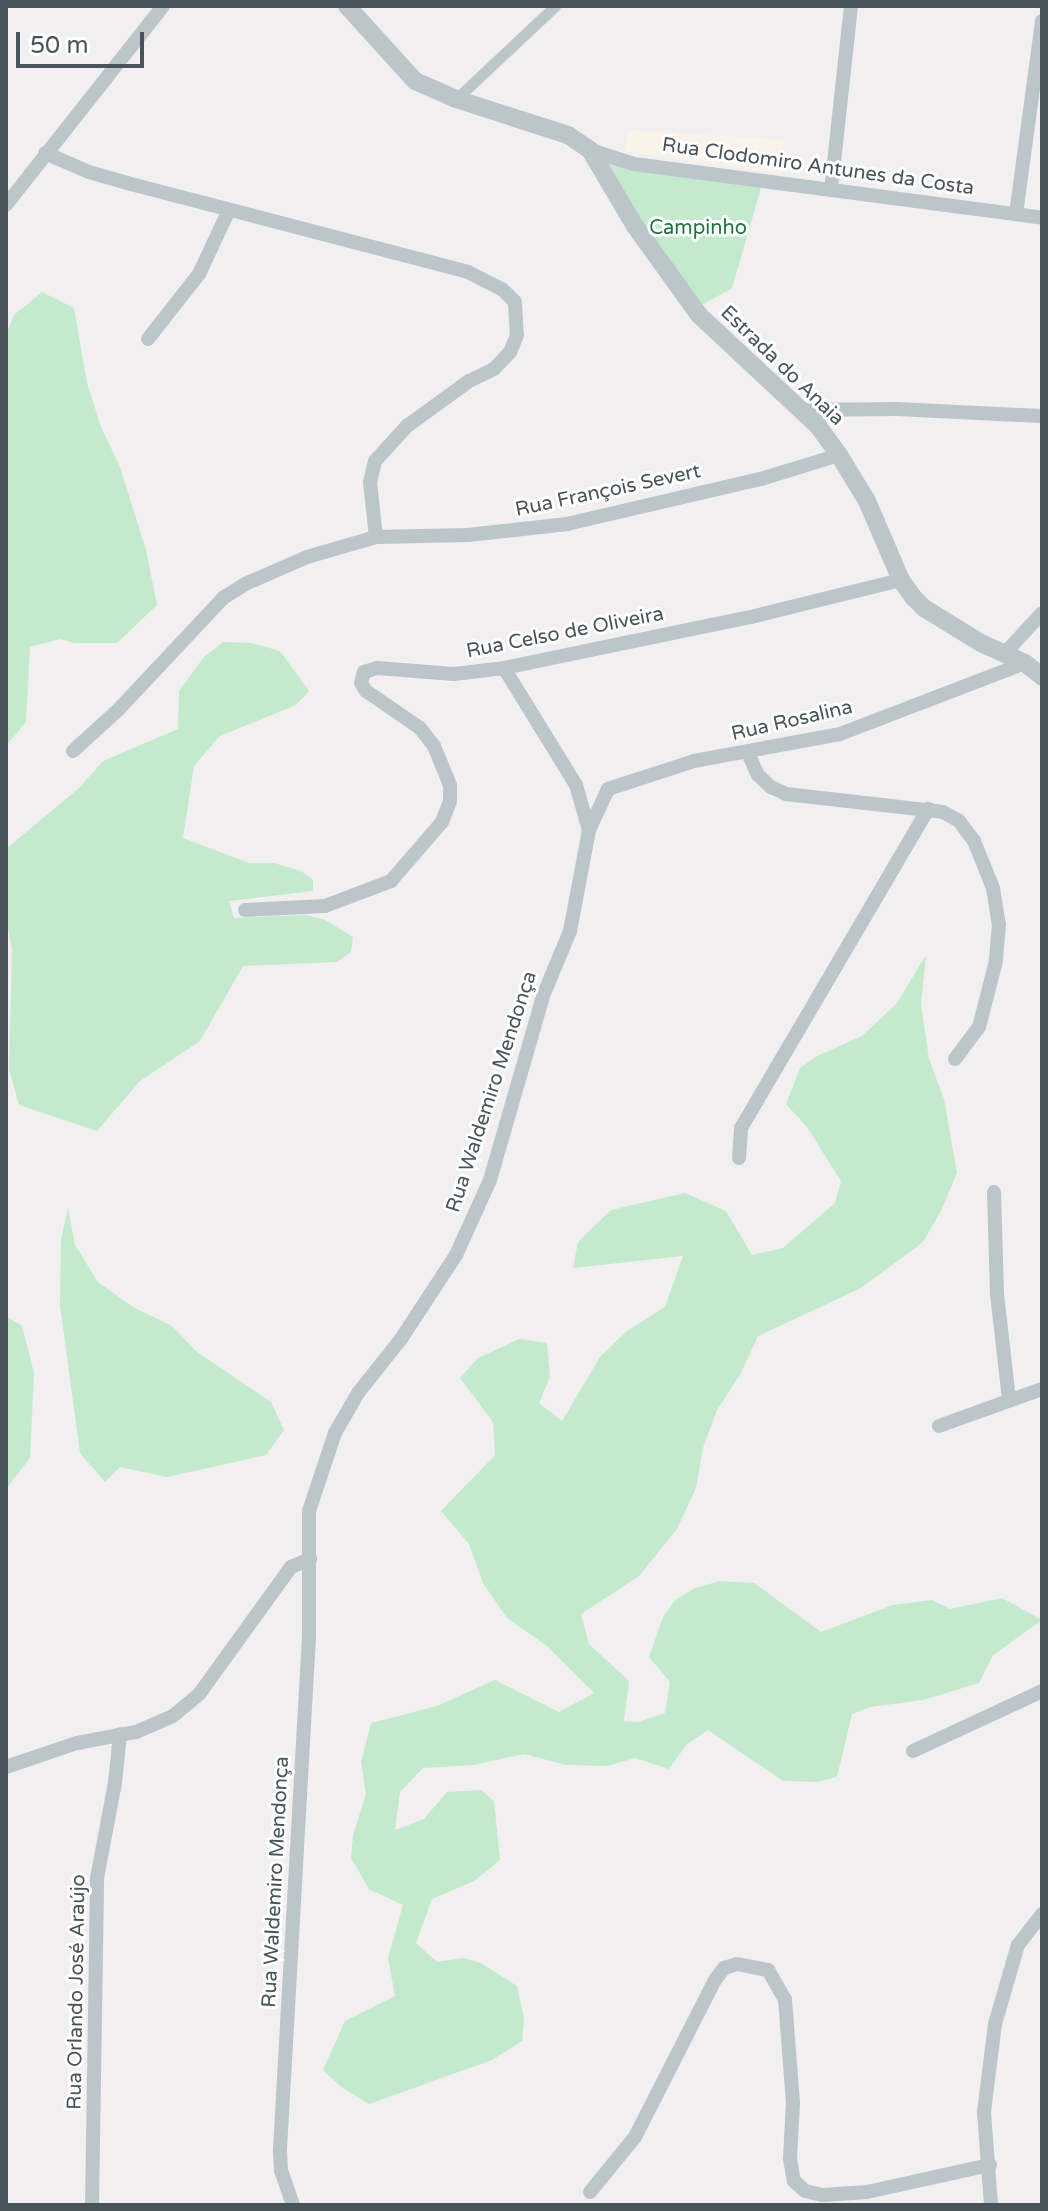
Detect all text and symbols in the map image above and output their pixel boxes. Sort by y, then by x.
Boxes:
scale bar [20,16,148,66]
text: 50 m [30,31,88,60]
street label: Rua Clodomiro Antunes da Costa [660,133,976,201]
park label: Campinho [649,216,747,240]
street label: Estrada do Anaia [715,301,849,431]
street label: Rua François Severt [513,460,703,522]
street label: Rua Celso de Oliveira [464,602,666,664]
street label: Rua Rosalina [729,695,855,747]
street label: Rua Waldemiro Mendonça [442,969,542,1215]
street label: Rua Waldemiro Mendonça [257,1756,295,2008]
street label: Rua Orlando José Araújo [63,1874,91,2110]

